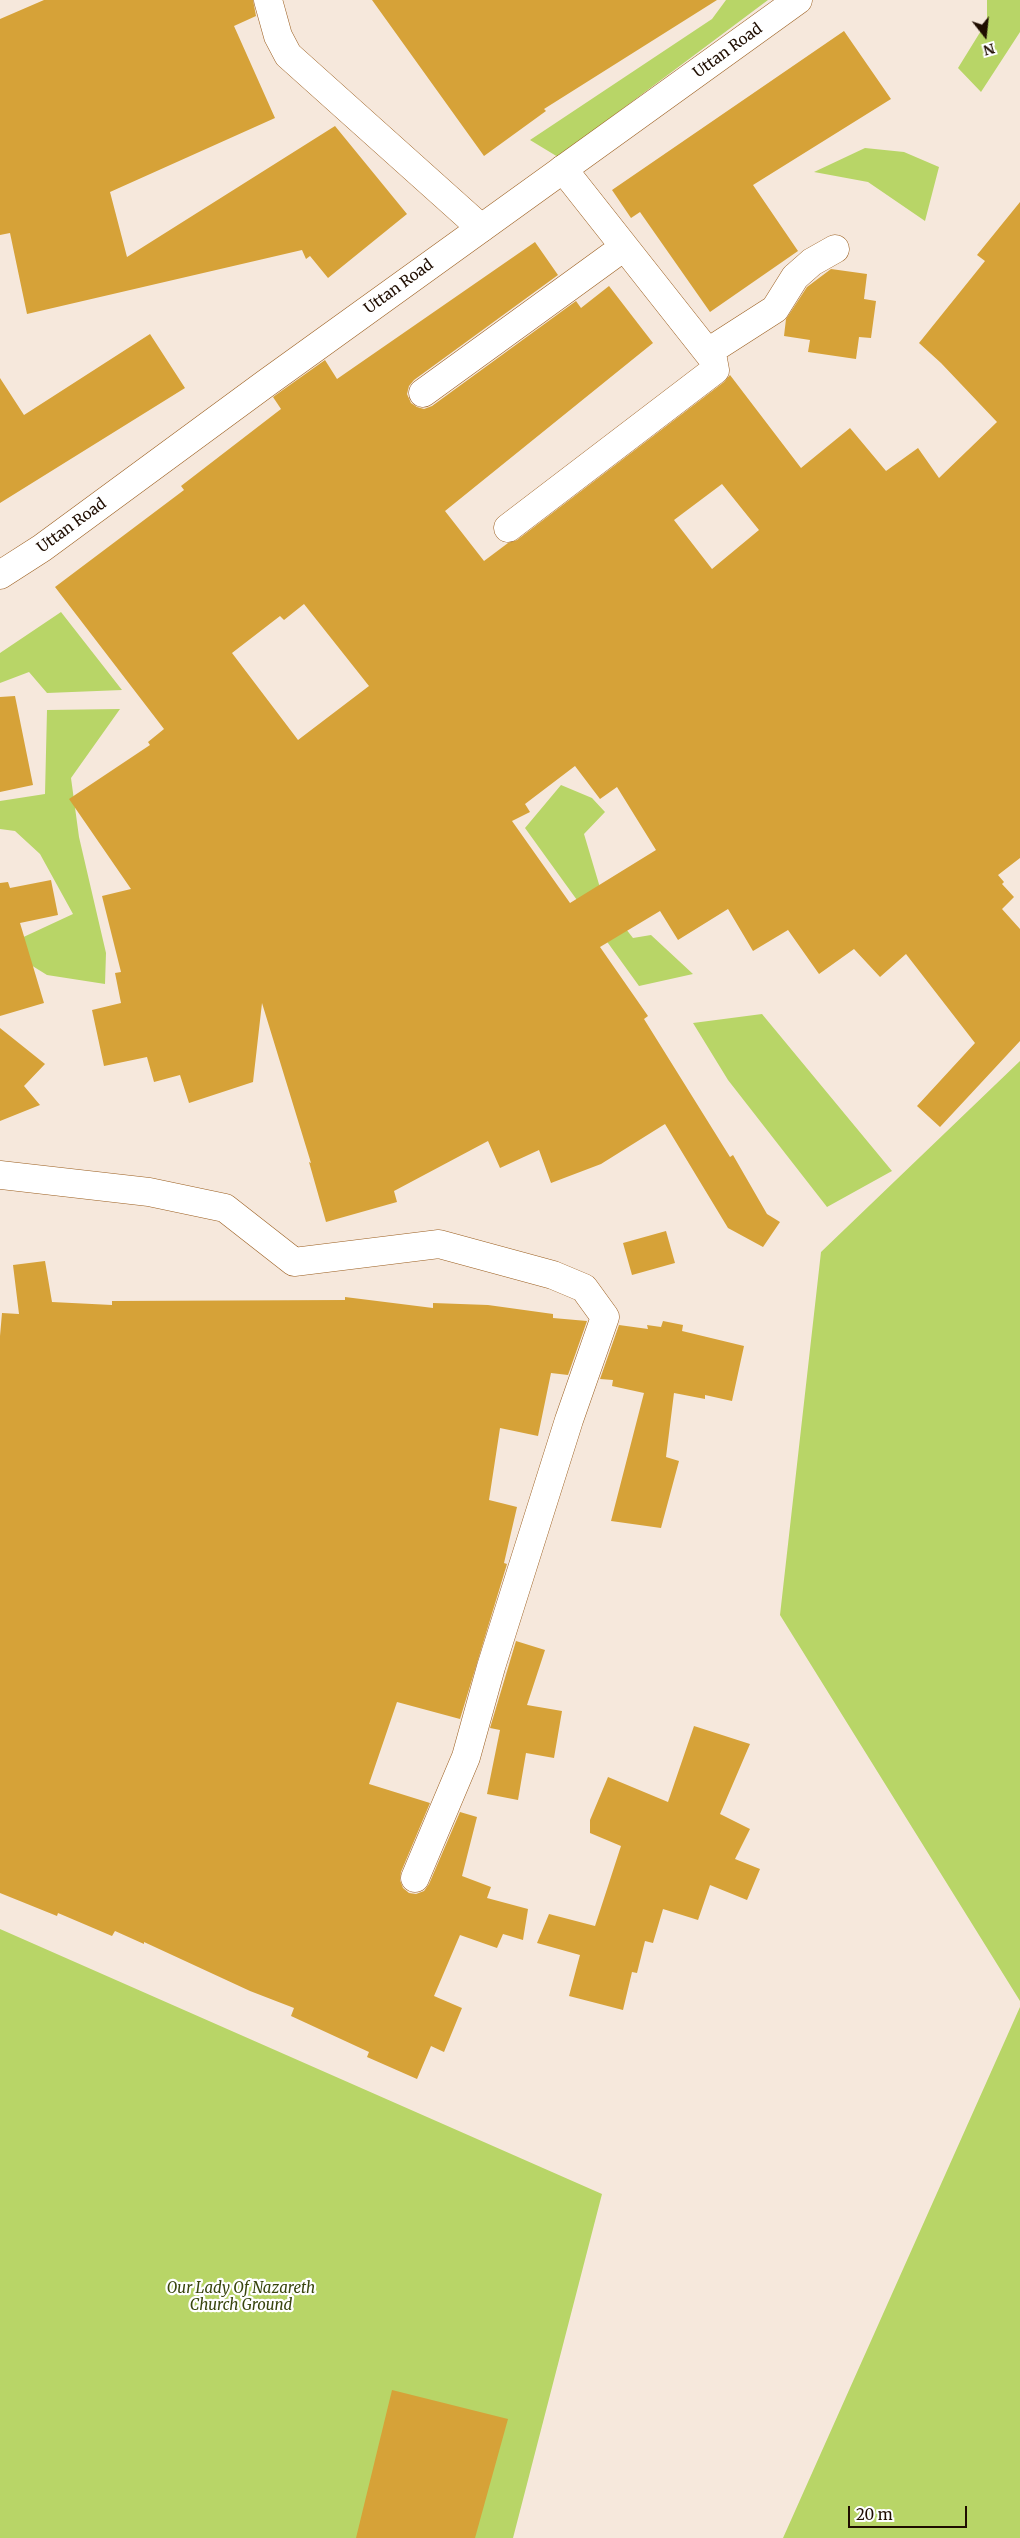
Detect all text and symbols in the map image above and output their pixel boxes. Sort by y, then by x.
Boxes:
north arrow [960,10,1010,60]
street label: Uttan Road [690,20,766,82]
text: N [981,39,997,60]
street label: Uttan Road [361,256,437,318]
street label: Uttan Road [34,495,110,557]
park label: Our Lady Of Nazareth Church Ground [167,2280,315,2315]
scale bar [850,2496,969,2528]
text: 20 m [856,2505,893,2524]

